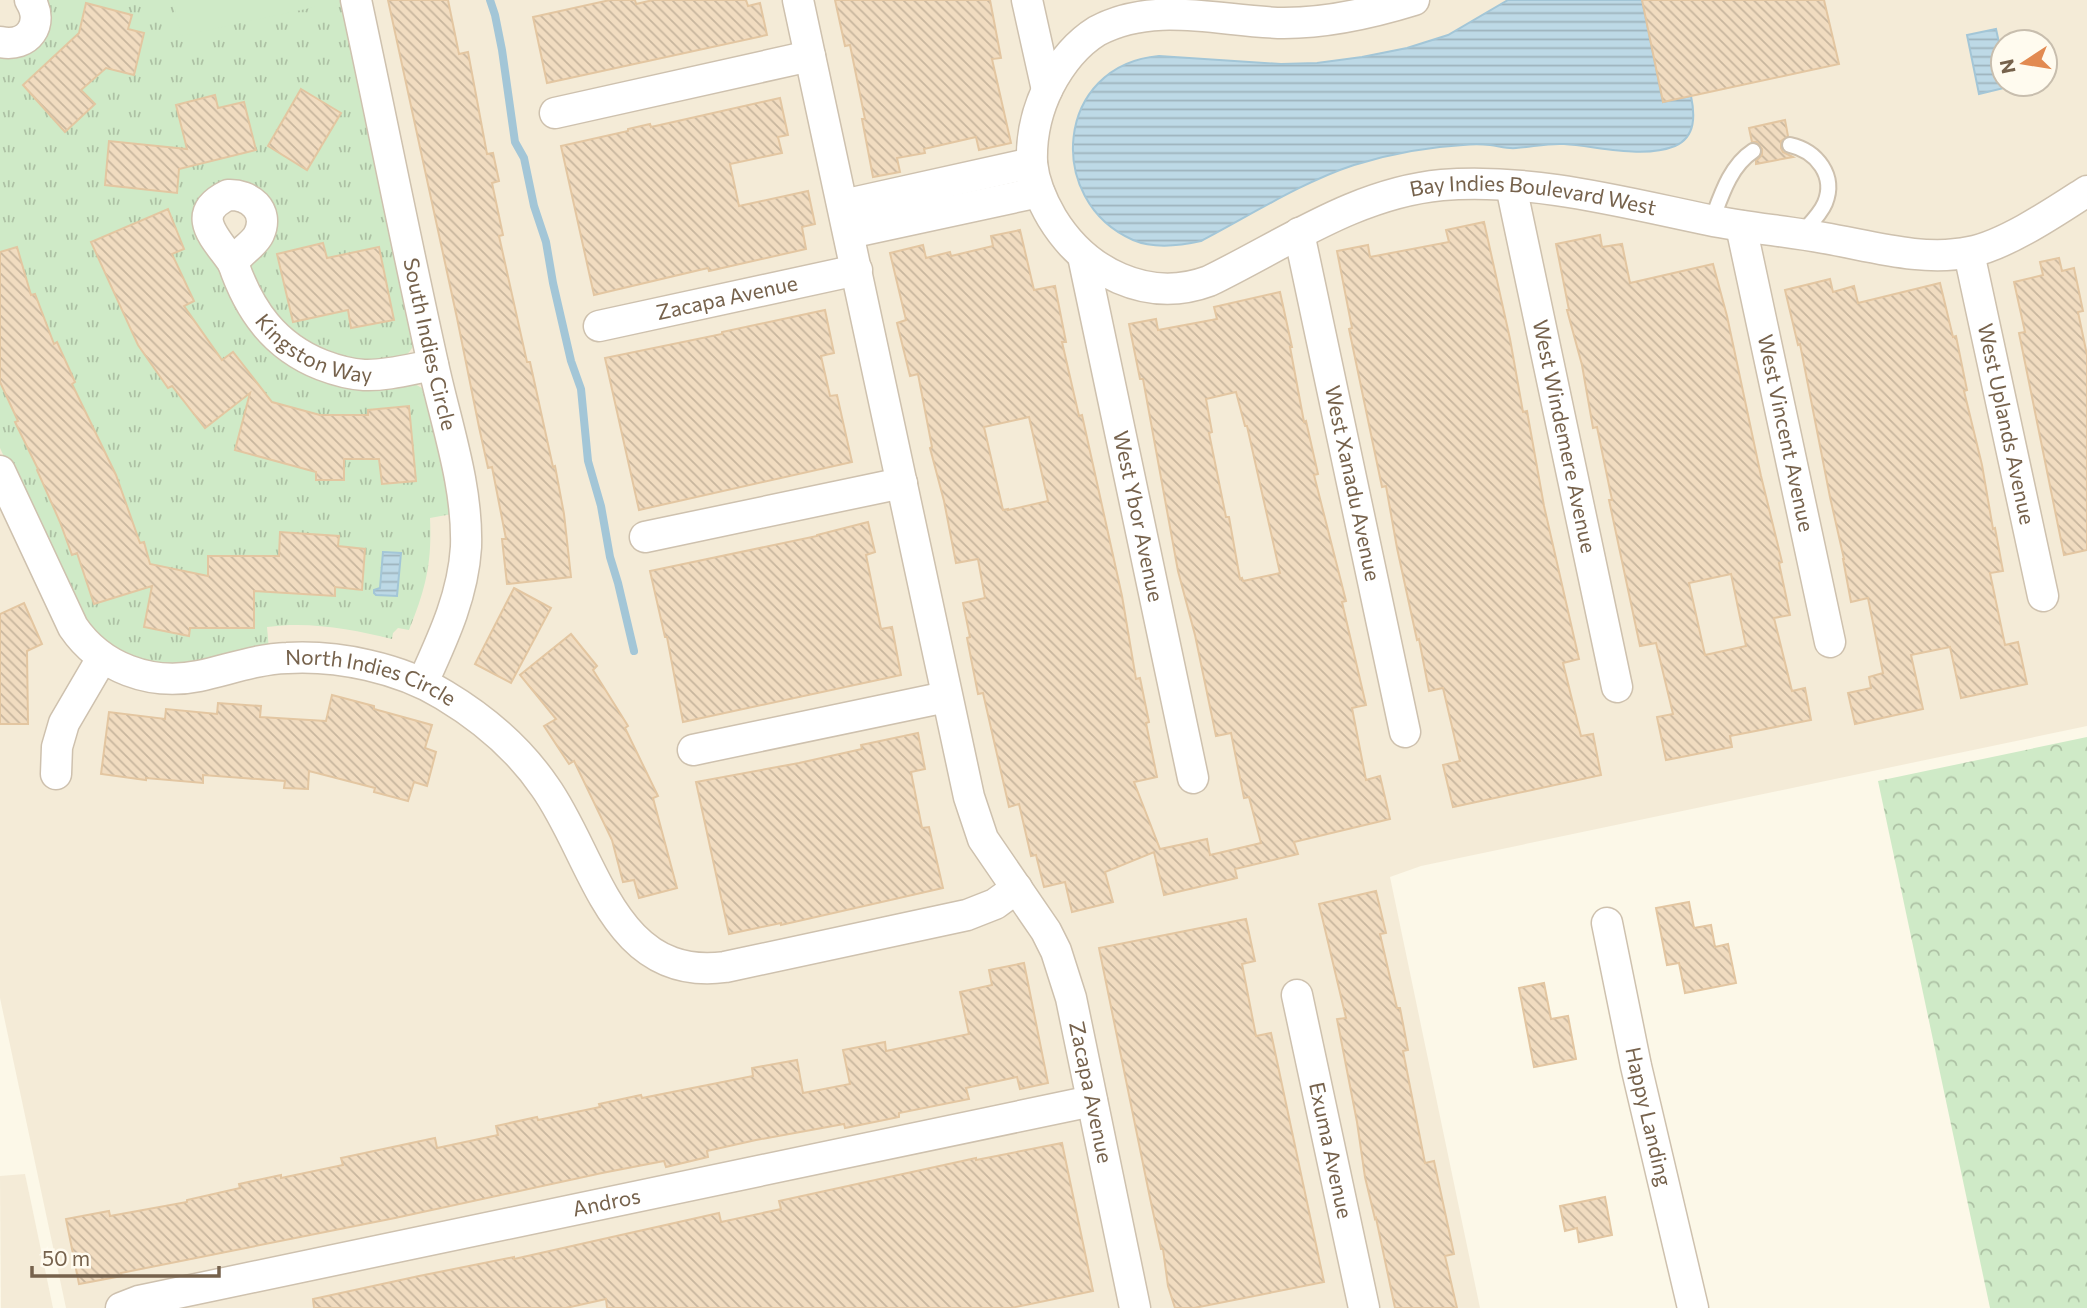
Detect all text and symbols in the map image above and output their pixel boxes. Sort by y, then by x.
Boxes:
north arrow [1989,28,2059,98]
text: N [1994,57,2020,76]
street label: Bay Indies Boulevard West [1407,170,1659,219]
street label: South Indies Circle [399,255,463,433]
street label: Zacapa Avenue [654,269,800,324]
street label: Kingston Way [251,308,373,386]
street label: West Windemere Avenue [1529,317,1602,555]
street label: West Uplands Avenue [1974,321,2041,527]
street label: West Vincent Avenue [1754,332,1820,534]
street label: West Xanadu Avenue [1321,383,1387,583]
street label: West Ybor Avenue [1109,428,1170,604]
street label: North Indies Circle [285,643,461,710]
street label: Zacapa Avenue [1065,1019,1119,1165]
street label: Happy Landing [1621,1045,1678,1188]
street label: Exuma Avenue [1305,1080,1358,1221]
street label: Andros [570,1182,642,1221]
scale bar [32,1234,219,1278]
text: 50 m [42,1245,90,1270]

